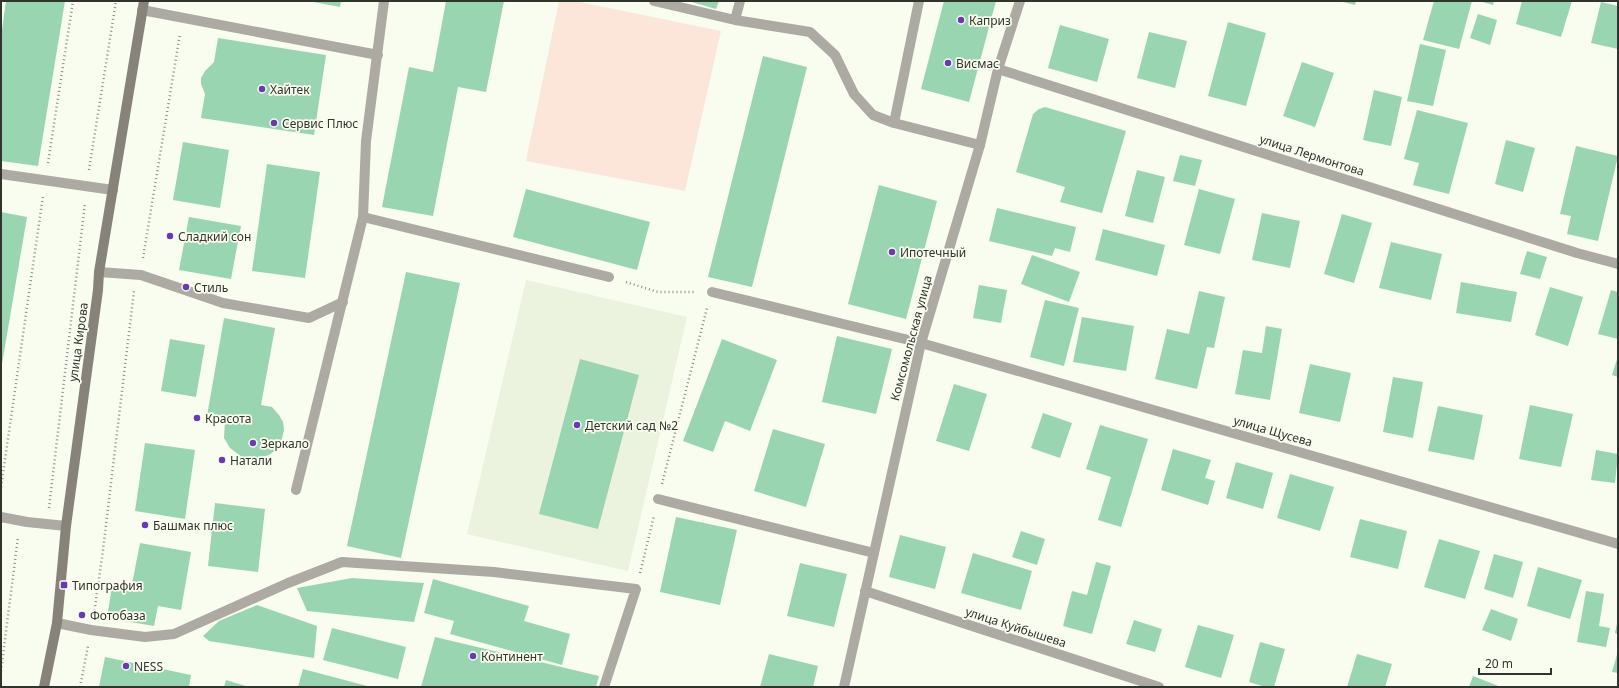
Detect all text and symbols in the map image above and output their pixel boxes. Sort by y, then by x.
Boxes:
place label: Каприз [969,12,1011,29]
marker: Каприз [956,15,966,25]
place label: Висмас [956,55,999,72]
marker: Висмас [943,58,953,68]
place label: Хайтек [270,81,310,98]
marker: Хайтек [257,84,267,94]
place label: Сервис Плюс [282,115,358,132]
marker: Сервис Плюс [269,118,279,128]
street label: улица Лермонтова [1257,130,1367,180]
place label: Сладкий сон [178,228,251,245]
marker: Сладкий сон [165,231,175,241]
place label: Ипотечный [900,244,966,261]
marker: Ипотечный [887,247,897,257]
street label: Комсомольская улица [886,273,936,403]
place label: Стиль [194,279,228,296]
marker: Стиль [181,282,191,292]
street label: улица Кирова [64,301,92,383]
place label: Красота [205,410,252,427]
street label: улица Щусева [1232,412,1314,450]
marker: Красота [192,413,202,423]
place label: Детский сад №2 [585,417,678,434]
marker: Детский сад №2 [572,420,582,430]
place label: Зеркало [261,435,309,452]
marker: Зеркало [248,438,258,448]
place label: Натали [230,452,272,469]
marker: Натали [217,455,227,465]
place label: Башмак плюс [153,517,233,534]
marker: Башмак плюс [140,520,150,530]
place label: Типография [72,577,143,594]
marker: Типография [59,580,69,590]
street label: улица Куйбышева [963,603,1069,651]
place label: Фотобаза [90,607,146,624]
marker: Фотобаза [77,610,87,620]
place label: Континент [481,648,543,665]
scale bar [1479,650,1551,676]
marker: Континент [468,651,478,661]
text: 20 m [1485,655,1513,672]
place label: NESS [134,658,163,675]
marker: NESS [121,661,131,671]

